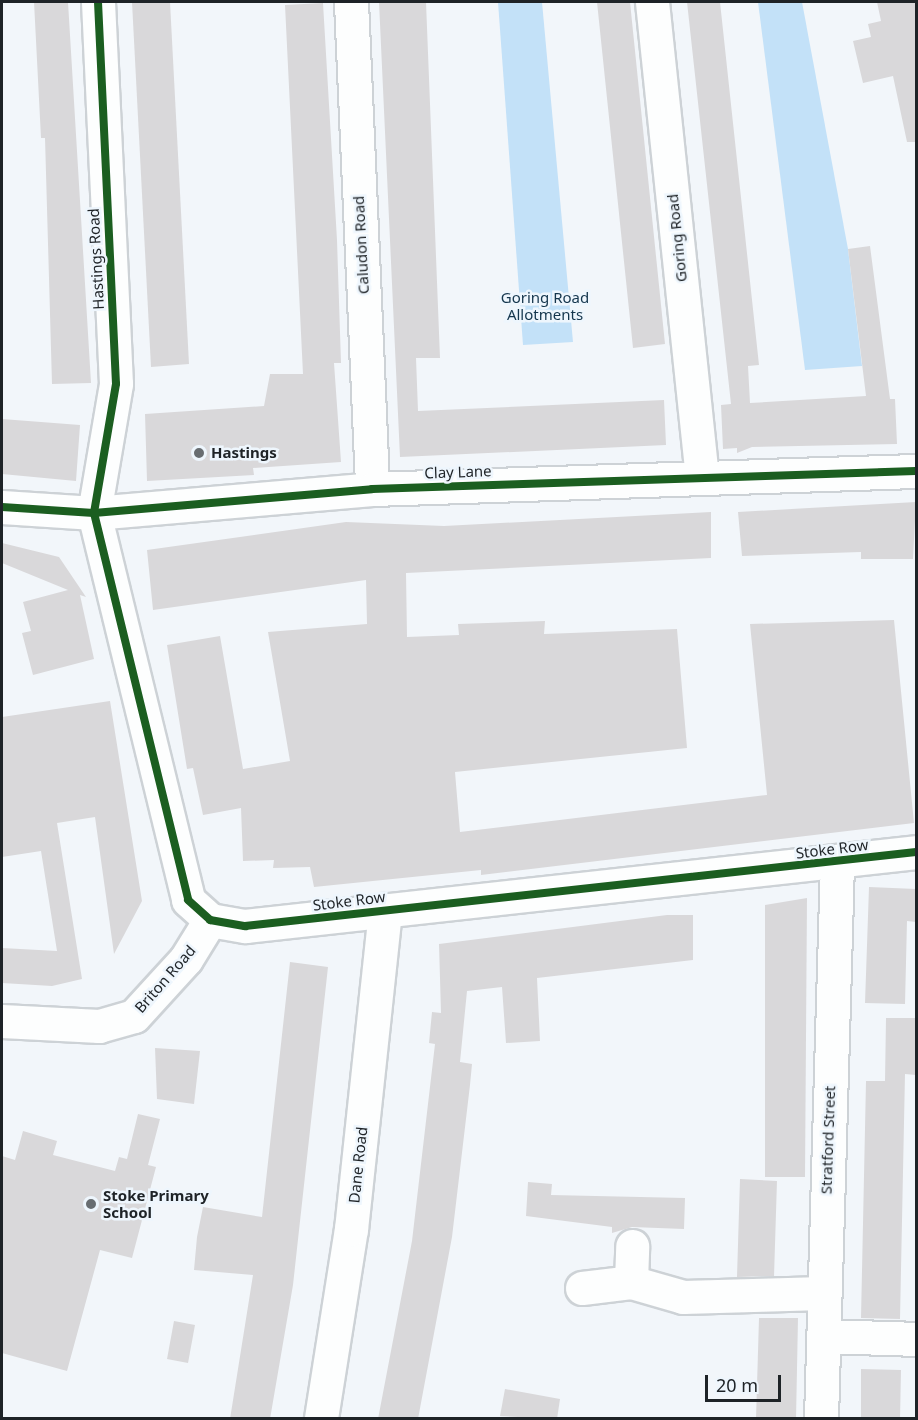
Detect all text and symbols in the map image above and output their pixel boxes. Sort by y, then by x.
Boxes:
street label: Goring Road [663,193,691,283]
street label: Caludon Road [349,195,373,295]
street label: Hastings Road [84,208,108,310]
park label: Goring Road Allotments [501,288,589,323]
place label: Hastings [211,444,277,462]
marker: Hastings [192,446,206,460]
street label: Clay Lane [424,462,492,482]
street label: Stoke Row [795,836,869,862]
street label: Stoke Row [312,888,386,914]
street label: Briton Road [131,942,199,1016]
street label: Stratford Street [817,1085,839,1195]
street label: Dane Road [345,1126,371,1204]
place label: Stoke Primary School [103,1186,209,1221]
marker: Stoke Primary School [84,1197,98,1211]
scale bar [708,1363,784,1401]
text: 20 m [716,1373,758,1397]

